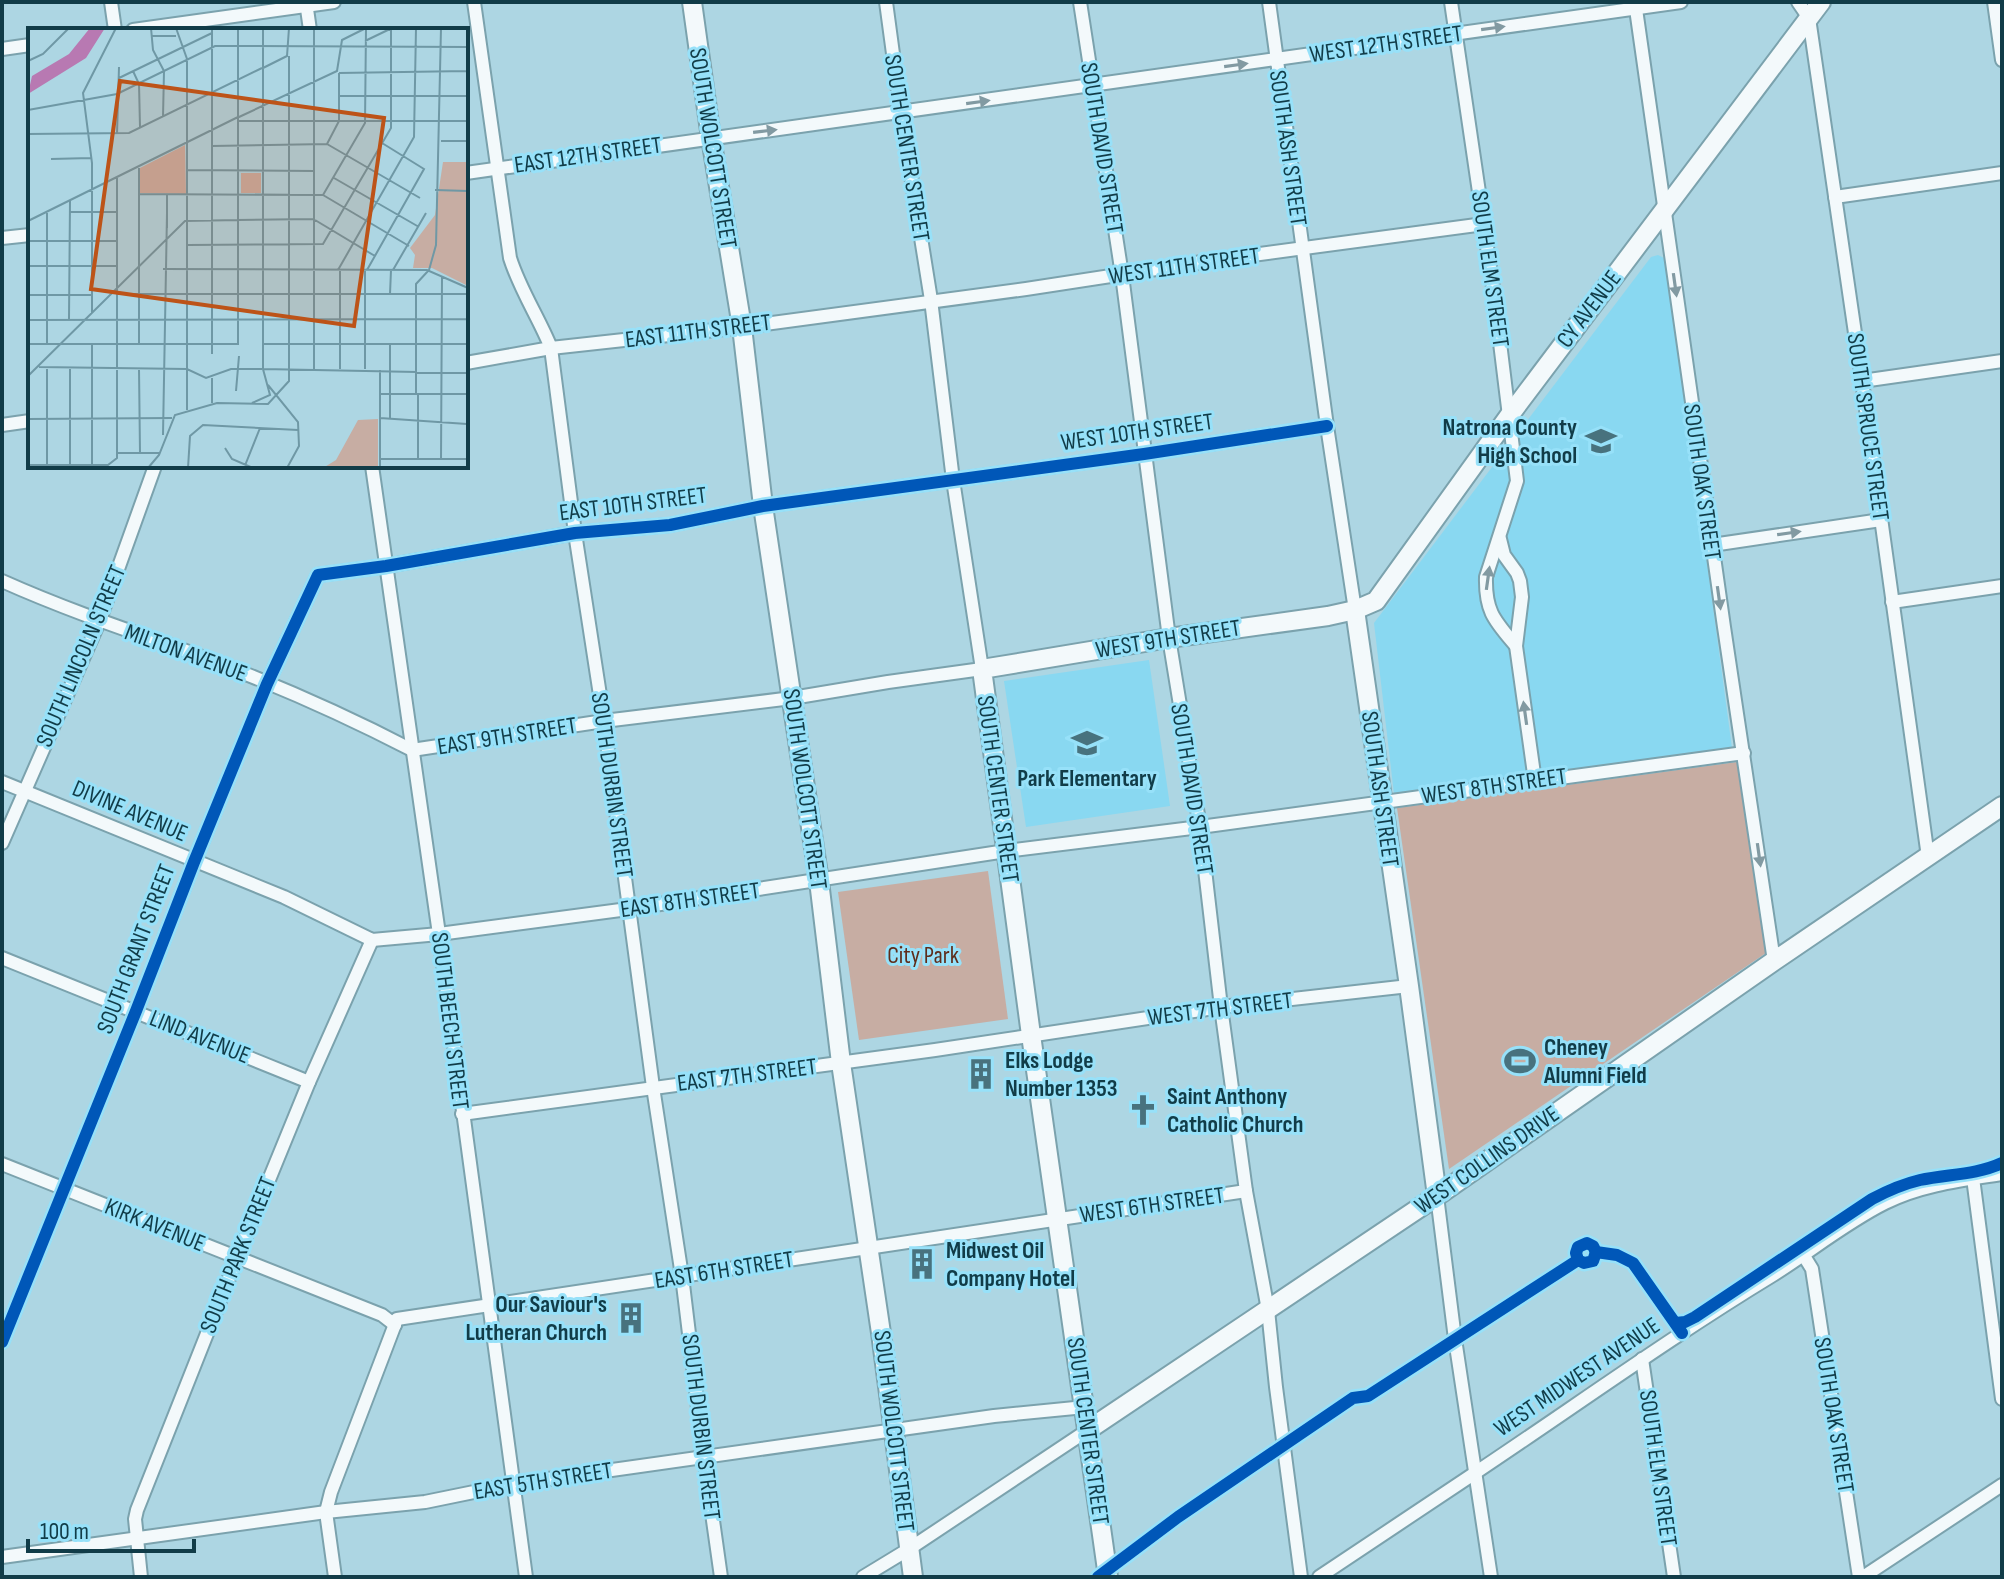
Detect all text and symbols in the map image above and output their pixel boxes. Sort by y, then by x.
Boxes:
street label: WEST 12TH STREET [1308,19,1464,69]
one-way arrow [1481,21,1506,34]
inset map [28,28,468,468]
street label: SOUTH WOLCOTT STREET [683,46,743,250]
street label: SOUTH CENTER STREET [878,53,936,244]
one-way arrow [1224,58,1249,71]
street label: SOUTH DAVID STREET [1074,61,1130,236]
street label: SOUTH ASH STREET [1263,68,1313,228]
one-way arrow [966,95,991,108]
one-way arrow [753,124,778,137]
street label: EAST 12TH STREET [513,130,664,180]
street label: SOUTH ELM STREET [1465,189,1515,349]
street label: WEST 11TH STREET [1107,241,1262,291]
street label: CY AVENUE [1550,265,1628,353]
one-way arrow [1669,273,1682,298]
street label: EAST 11TH STREET [623,308,773,354]
street label: SOUTH SPRUCE STREET [1841,332,1896,523]
street label: SOUTH OAK STREET [1677,402,1727,562]
street label: WEST 10TH STREET [1059,407,1215,457]
place label: Natrona County High School [1443,413,1577,470]
school or university icon: Natrona County High School [1584,424,1618,458]
street label: EAST 10TH STREET [558,481,709,527]
one-way arrow [1777,526,1802,539]
street label: SOUTH LINCOLN STREET [30,561,132,751]
one-way arrow [1482,565,1495,590]
one-way arrow [1713,586,1726,611]
street label: WEST 9TH STREET [1094,613,1243,665]
street label: MILTON AVENUE [121,617,251,689]
street label: SOUTH WOLCOTT STREET [777,687,833,891]
street label: SOUTH DURBIN STREET [585,691,639,880]
street label: SOUTH CENTER STREET [971,694,1026,885]
one-way arrow [1519,700,1531,725]
street label: SOUTH DAVID STREET [1164,702,1220,877]
street label: SOUTH ASH STREET [1355,709,1405,869]
street label: EAST 9TH STREET [435,711,579,761]
school or university icon: Park Elementary [1070,726,1104,760]
street label: WEST 8TH STREET [1420,761,1569,811]
place label: Park Elementary [1017,764,1157,793]
street label: DIVINE AVENUE [68,774,192,848]
one-way arrow [1753,843,1766,868]
street label: SOUTH GRANT STREET [90,860,182,1038]
street label: EAST 8TH STREET [618,876,762,924]
street label: SOUTH BEECH STREET [425,931,475,1111]
park label: City Park [887,941,959,970]
street label: WEST 7TH STREET [1146,986,1294,1032]
street label: LIND AVENUE [145,1004,255,1070]
place label: Cheney Alumni Field [1543,1033,1647,1090]
sports icon: Cheney Alumni Field [1503,1044,1537,1078]
place label: Elks Lodge Number 1353 [1005,1046,1118,1103]
street label: EAST 7TH STREET [676,1052,819,1098]
building icon: Elks Lodge Number 1353 [964,1057,998,1091]
place label: Saint Anthony Catholic Church [1167,1082,1303,1139]
church icon: Saint Anthony Catholic Church [1126,1093,1160,1127]
street label: WEST COLLINS DRIVE [1409,1099,1565,1221]
street label: SOUTH PARK STREET [193,1172,283,1337]
street label: WEST 6TH STREET [1078,1180,1226,1229]
street label: KIRK AVENUE [101,1192,209,1258]
place label: Midwest Oil Company Hotel [946,1236,1075,1293]
street label: EAST 6TH STREET [653,1245,796,1295]
building icon: Midwest Oil Company Hotel [905,1247,939,1281]
place label: Our Saviour's Lutheran Church [465,1290,607,1347]
building icon: Our Saviour's Lutheran Church [614,1301,648,1335]
street label: WEST MIDWEST AVENUE [1489,1311,1665,1443]
street label: SOUTH WOLCOTT STREET [867,1329,921,1533]
street label: SOUTH DURBIN STREET [675,1333,727,1522]
street label: SOUTH OAK STREET [1807,1335,1861,1495]
street label: SOUTH CENTER STREET [1061,1336,1116,1527]
street label: SOUTH ELM STREET [1633,1388,1683,1548]
street label: EAST 5TH STREET [472,1456,614,1506]
scale bar [28,1503,194,1553]
text: 100 m [40,1517,89,1546]

